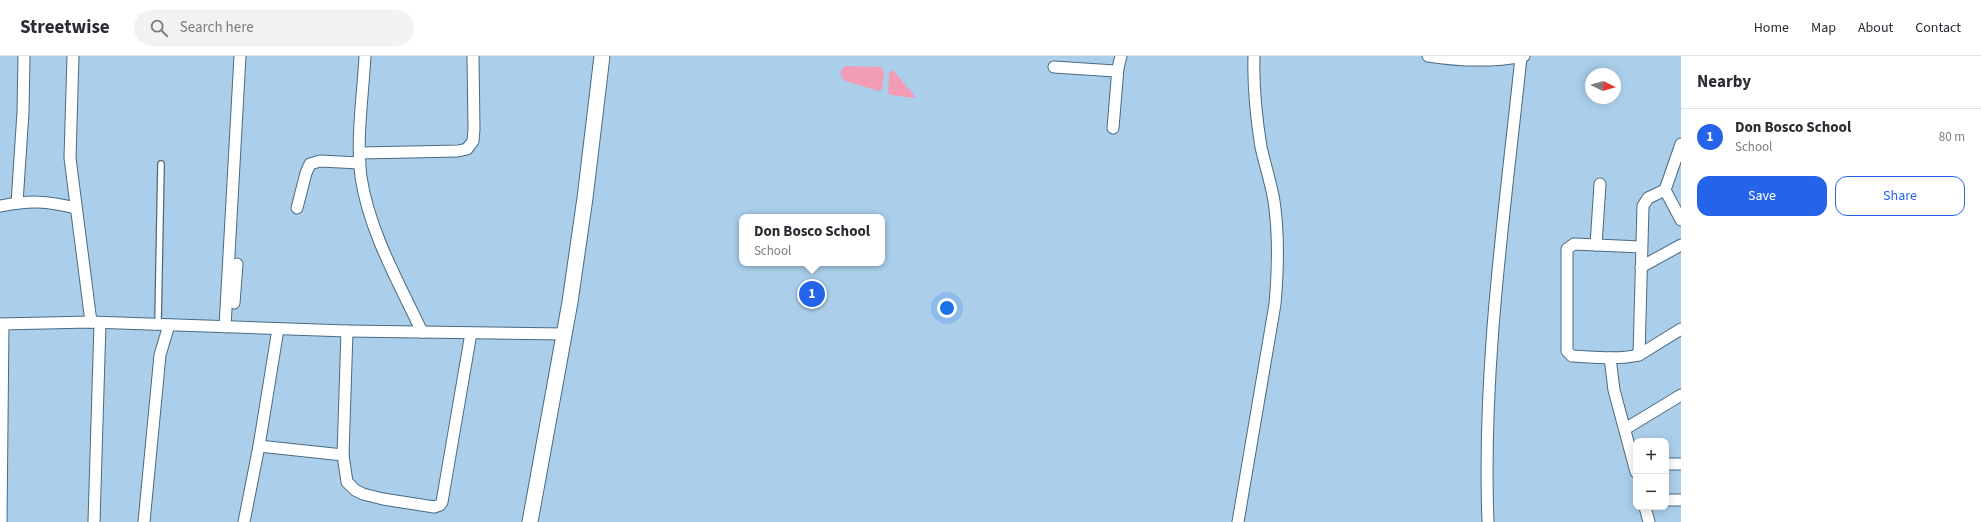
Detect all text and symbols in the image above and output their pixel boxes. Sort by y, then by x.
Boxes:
search box [134,10,414,46]
text: Streetwise [20,14,110,41]
icon: search [148,17,170,39]
text: Search here [180,17,254,38]
text: Home [1754,18,1789,38]
text: Map [1811,18,1836,38]
text: About [1858,18,1893,38]
text: Contact [1915,18,1961,38]
north arrow [1585,68,1621,104]
text: Nearby [1697,70,1751,94]
text: Don Bosco School [1735,117,1851,138]
text: 1 [1707,128,1713,146]
text: 80 m [1939,128,1965,146]
text: School [1735,138,1772,156]
button: Save [1697,176,1827,216]
button: Share [1835,176,1965,216]
popup [739,214,885,266]
text: Don Bosco School [754,221,870,242]
text: School [754,242,791,260]
pin: 1 [799,279,825,309]
your location [937,298,957,318]
map controls [1633,438,1669,510]
button: + [1633,438,1669,474]
button: − [1633,474,1669,510]

